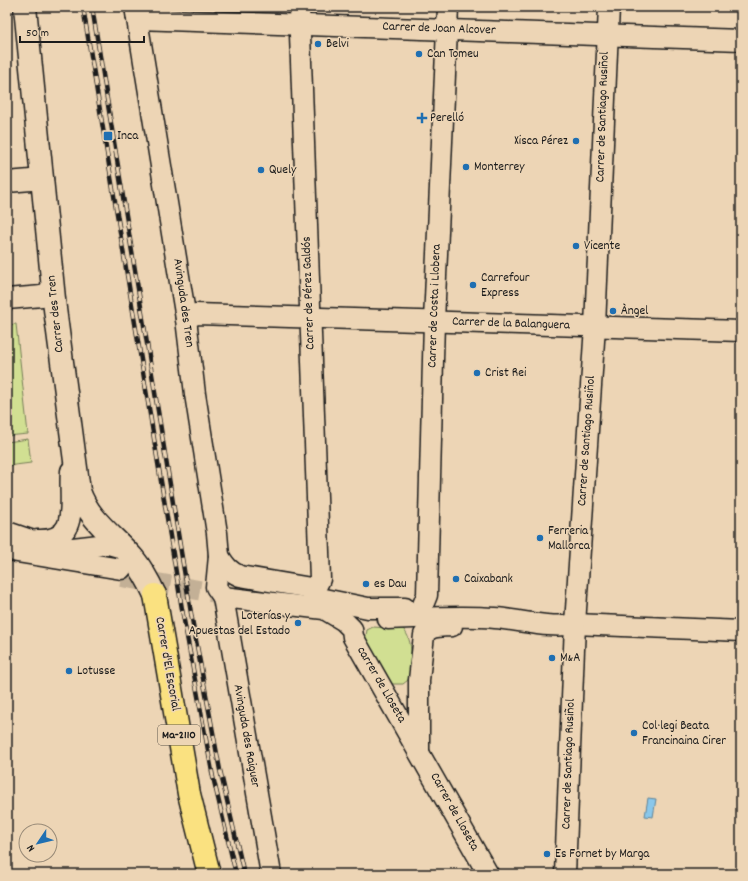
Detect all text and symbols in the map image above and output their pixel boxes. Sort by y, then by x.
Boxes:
scale bar [20,18,144,44]
street label: Carrer de Joan Alcover [382,18,496,40]
text: 50 m [26,25,49,42]
place label: Belvi [326,35,349,54]
marker: Belvi [313,39,323,49]
place label: Can Tomeu [427,45,479,64]
marker: Can Tomeu [414,49,424,59]
street label: Carrer de Santiago Rusiñol [591,51,615,183]
place label: Perelló [430,109,464,128]
marker: Perelló [417,113,427,123]
place label: Inca [117,127,139,146]
marker: Inca [102,130,114,142]
place label: Xisca Pérez [514,132,568,151]
marker: Xisca Pérez [571,136,581,146]
place label: Monterrey [474,158,525,177]
place label: Quely [269,161,297,180]
marker: Monterrey [461,162,471,172]
marker: Quely [256,165,266,175]
street label: Carrer de Pérez Galdós [298,236,320,350]
place label: Vicente [584,237,620,256]
marker: Vicente [571,241,581,251]
street label: Carrer de Costa i Llobera [423,243,447,368]
street label: Avinguda des Tren [167,257,199,349]
place label: Carrefour Express [481,269,530,303]
street label: Carrer des Tren [42,274,70,354]
marker: Carrefour Express [468,280,478,290]
place label: Àngel [621,302,648,321]
marker: Àngel [608,306,618,316]
street label: Carrer de la Balanguera [452,312,571,336]
place label: Crist Rei [485,364,527,383]
marker: Crist Rei [472,368,482,378]
street label: Carrer de Santiago Rusiñol [573,375,601,507]
place label: Ferreria Mallorca [548,522,591,556]
marker: Ferreria Mallorca [535,533,545,543]
place label: Caixabank [464,570,513,589]
marker: Caixabank [451,574,461,584]
place label: es Dau [374,575,407,594]
marker: es Dau [361,579,371,589]
place label: Loterías y Apuestas del Estado [189,607,291,641]
street label: Carrer d'El Escorial [149,616,185,712]
marker: Loterías y Apuestas del Estado [293,618,303,628]
street label: carrer de Lloseta [351,643,411,728]
place label: M&A [560,649,580,668]
marker: M&A [547,653,557,663]
place label: Lotusse [77,662,115,681]
marker: Lotusse [64,666,74,676]
street label: Avinguda des Raiguer [228,683,264,789]
street label: Carrer de Santiago Rusiñol [557,698,581,830]
place label: Col·legi Beata Francinaina Cirer [642,717,726,751]
road number: Ma-2110 [158,725,200,745]
marker: Col·legi Beata Francinaina Cirer [629,728,639,738]
street label: Carrer de Lloseta [425,769,484,855]
north arrow [18,823,58,863]
text: N [23,840,40,854]
place label: Es Fornet by Marga [555,845,650,864]
marker: Es Fornet by Marga [542,849,552,859]

